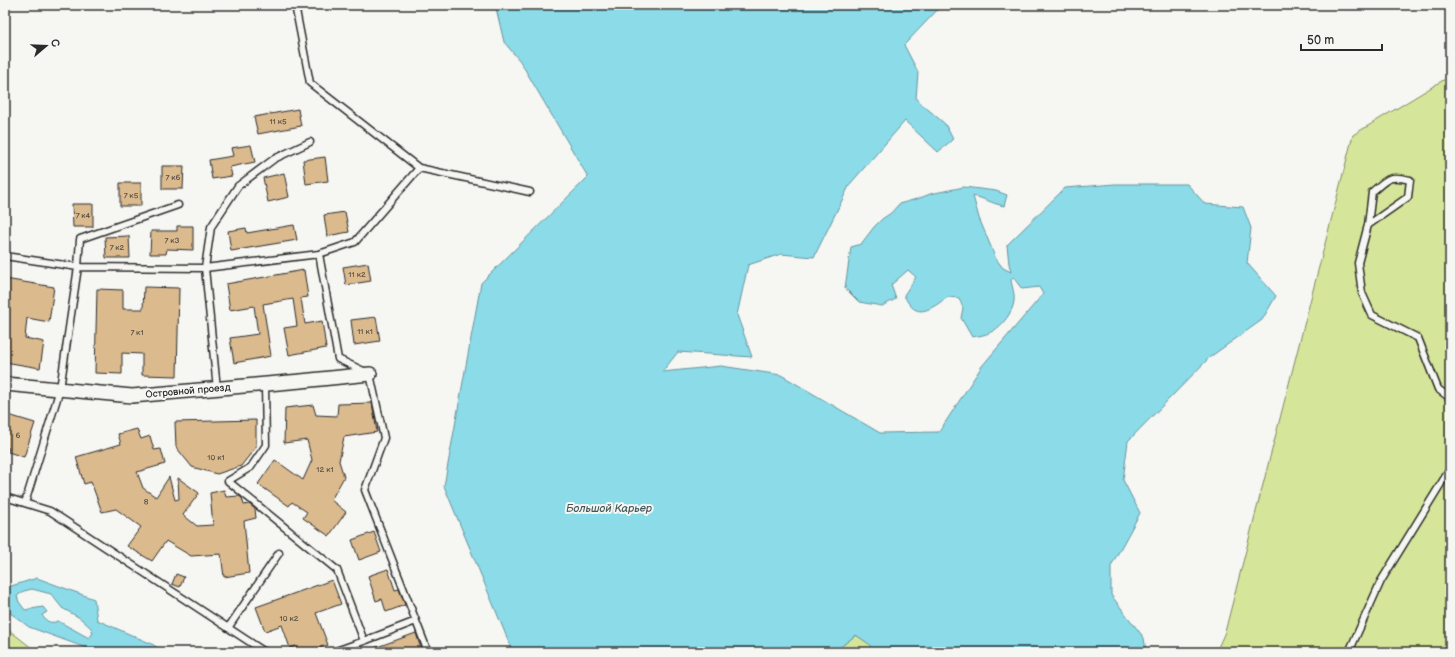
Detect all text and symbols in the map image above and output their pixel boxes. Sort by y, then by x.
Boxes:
north arrow [26,26,66,66]
scale bar [1301,26,1382,52]
text: 50 m [1307,33,1334,48]
text: С [48,37,62,49]
house number: 11 к5 [269,117,287,126]
house number: 7 к6 [166,173,180,182]
house number: 7 к5 [124,191,139,200]
house number: 7 к4 [76,211,90,220]
house number: 7 к3 [165,236,179,245]
house number: 7 к2 [110,243,125,252]
house number: 11 к2 [348,270,366,279]
house number: 11 к1 [357,327,373,336]
house number: 7 к1 [131,328,143,337]
street label: Островной проезд [145,381,231,401]
house number: 6 [16,431,21,440]
house number: 10 к1 [207,453,225,462]
house number: 12 к1 [316,465,334,474]
house number: 8 [144,497,149,506]
water label: Большой Карьер [566,502,652,515]
house number: 10 к2 [280,614,299,623]

